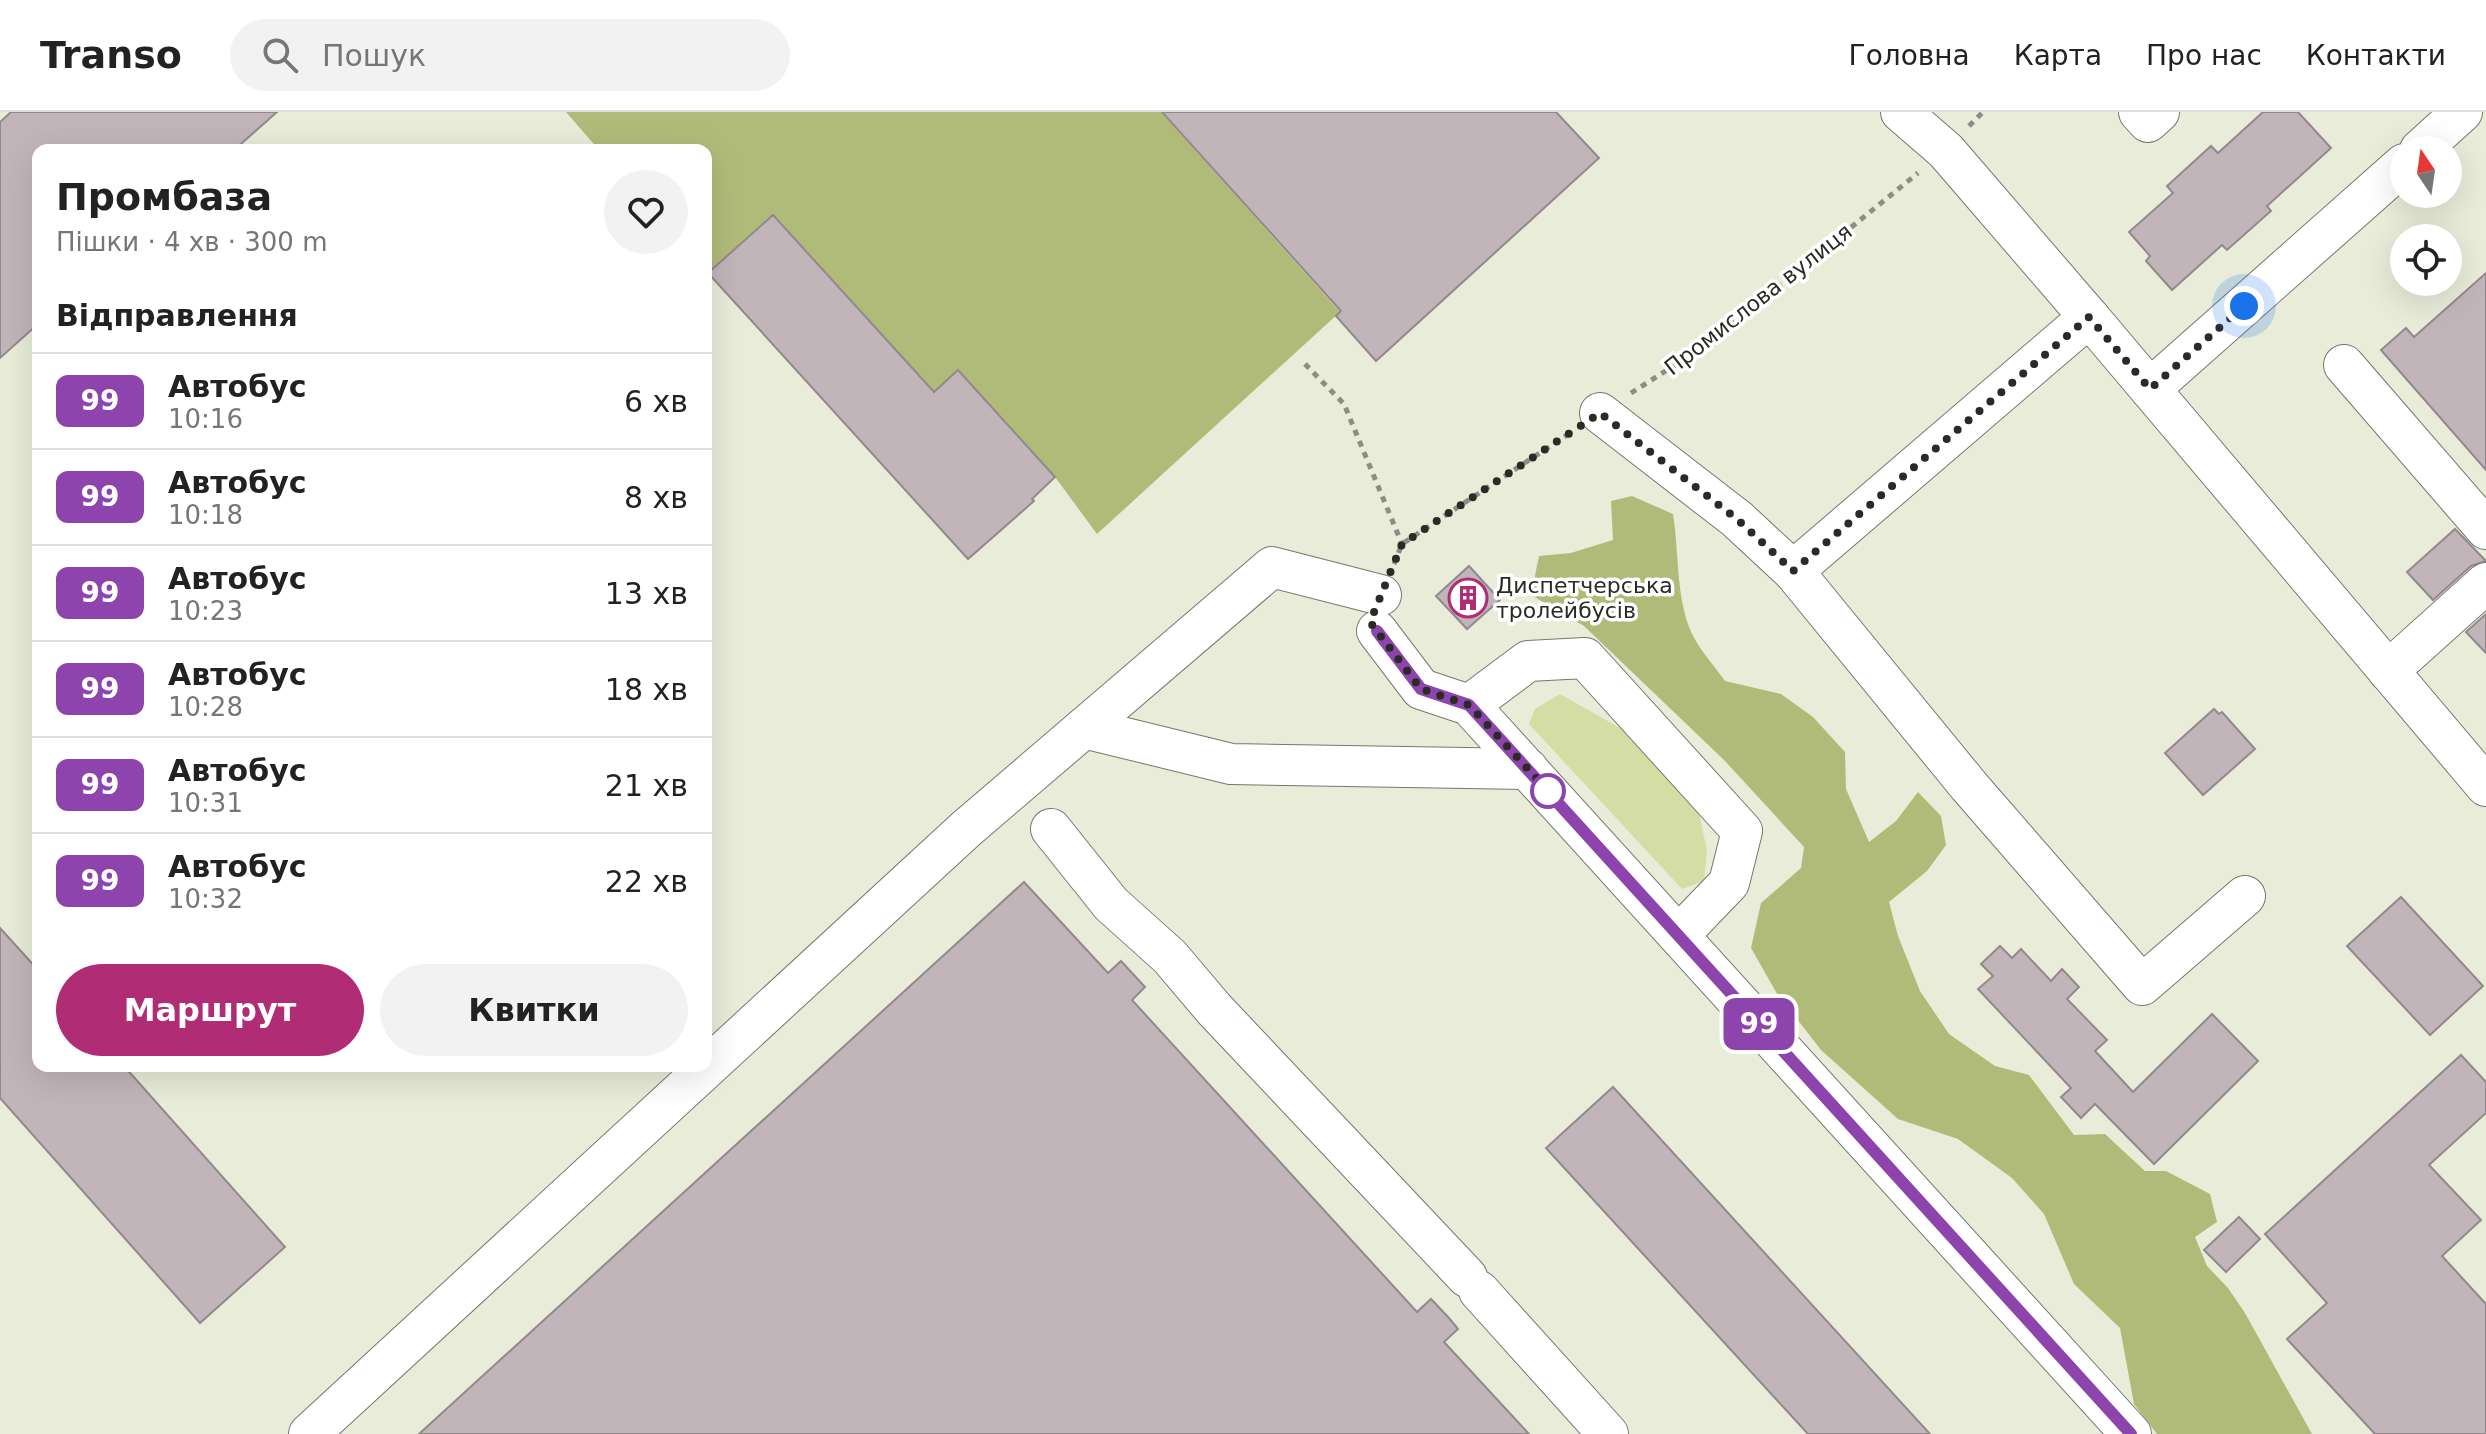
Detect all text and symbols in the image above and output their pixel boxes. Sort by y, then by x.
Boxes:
search box [230,19,790,91]
text: Transo [40,33,182,77]
icon: search [258,33,302,77]
text: Пошук [322,38,426,73]
text: Головна [1849,39,1970,72]
text: Карта [2014,39,2102,72]
text: Про нас [2146,39,2262,72]
text: Контакти [2306,39,2446,72]
north arrow [2390,136,2462,208]
map controls [2390,136,2462,296]
button: heart [604,170,688,254]
text: Промбаза [56,175,272,219]
street label: Промислова вулиця [1660,219,1857,380]
button: locate [2390,224,2462,296]
text: Пішки · 4 хв · 300 m [56,227,328,257]
your location [2224,286,2264,326]
text: Відправлення [56,298,298,333]
text: Автобус [168,369,307,404]
text: 99 [81,384,119,417]
text: 6 хв [624,384,688,419]
text: 10:16 [168,404,243,434]
text: Автобус [168,465,307,500]
text: 99 [81,480,119,513]
text: 8 хв [624,480,688,515]
text: 10:18 [168,500,243,530]
text: Автобус [168,561,307,596]
place label: Диспетчерська тролейбусів [1496,573,1673,623]
text: 99 [81,576,119,609]
text: 13 хв [605,576,688,611]
building icon: Диспетчерська тролейбусів [1447,577,1489,619]
text: 10:23 [168,596,243,626]
text: Автобус [168,657,307,692]
text: 99 [81,672,119,705]
text: 18 хв [605,672,688,707]
text: 10:28 [168,692,243,722]
text: Автобус [168,753,307,788]
text: 99 [81,768,119,801]
text: 21 хв [605,768,688,803]
unlabelled marker [1531,774,1565,808]
text: 10:31 [168,788,243,818]
text: Автобус [168,849,307,884]
text: 99 [81,864,119,897]
text: 22 хв [605,864,688,899]
text: 10:32 [168,884,243,914]
button: Маршрут [56,964,364,1056]
button: Квитки [380,964,688,1056]
line badge: 99 [1723,998,1795,1050]
text: 99 [1740,1007,1778,1040]

